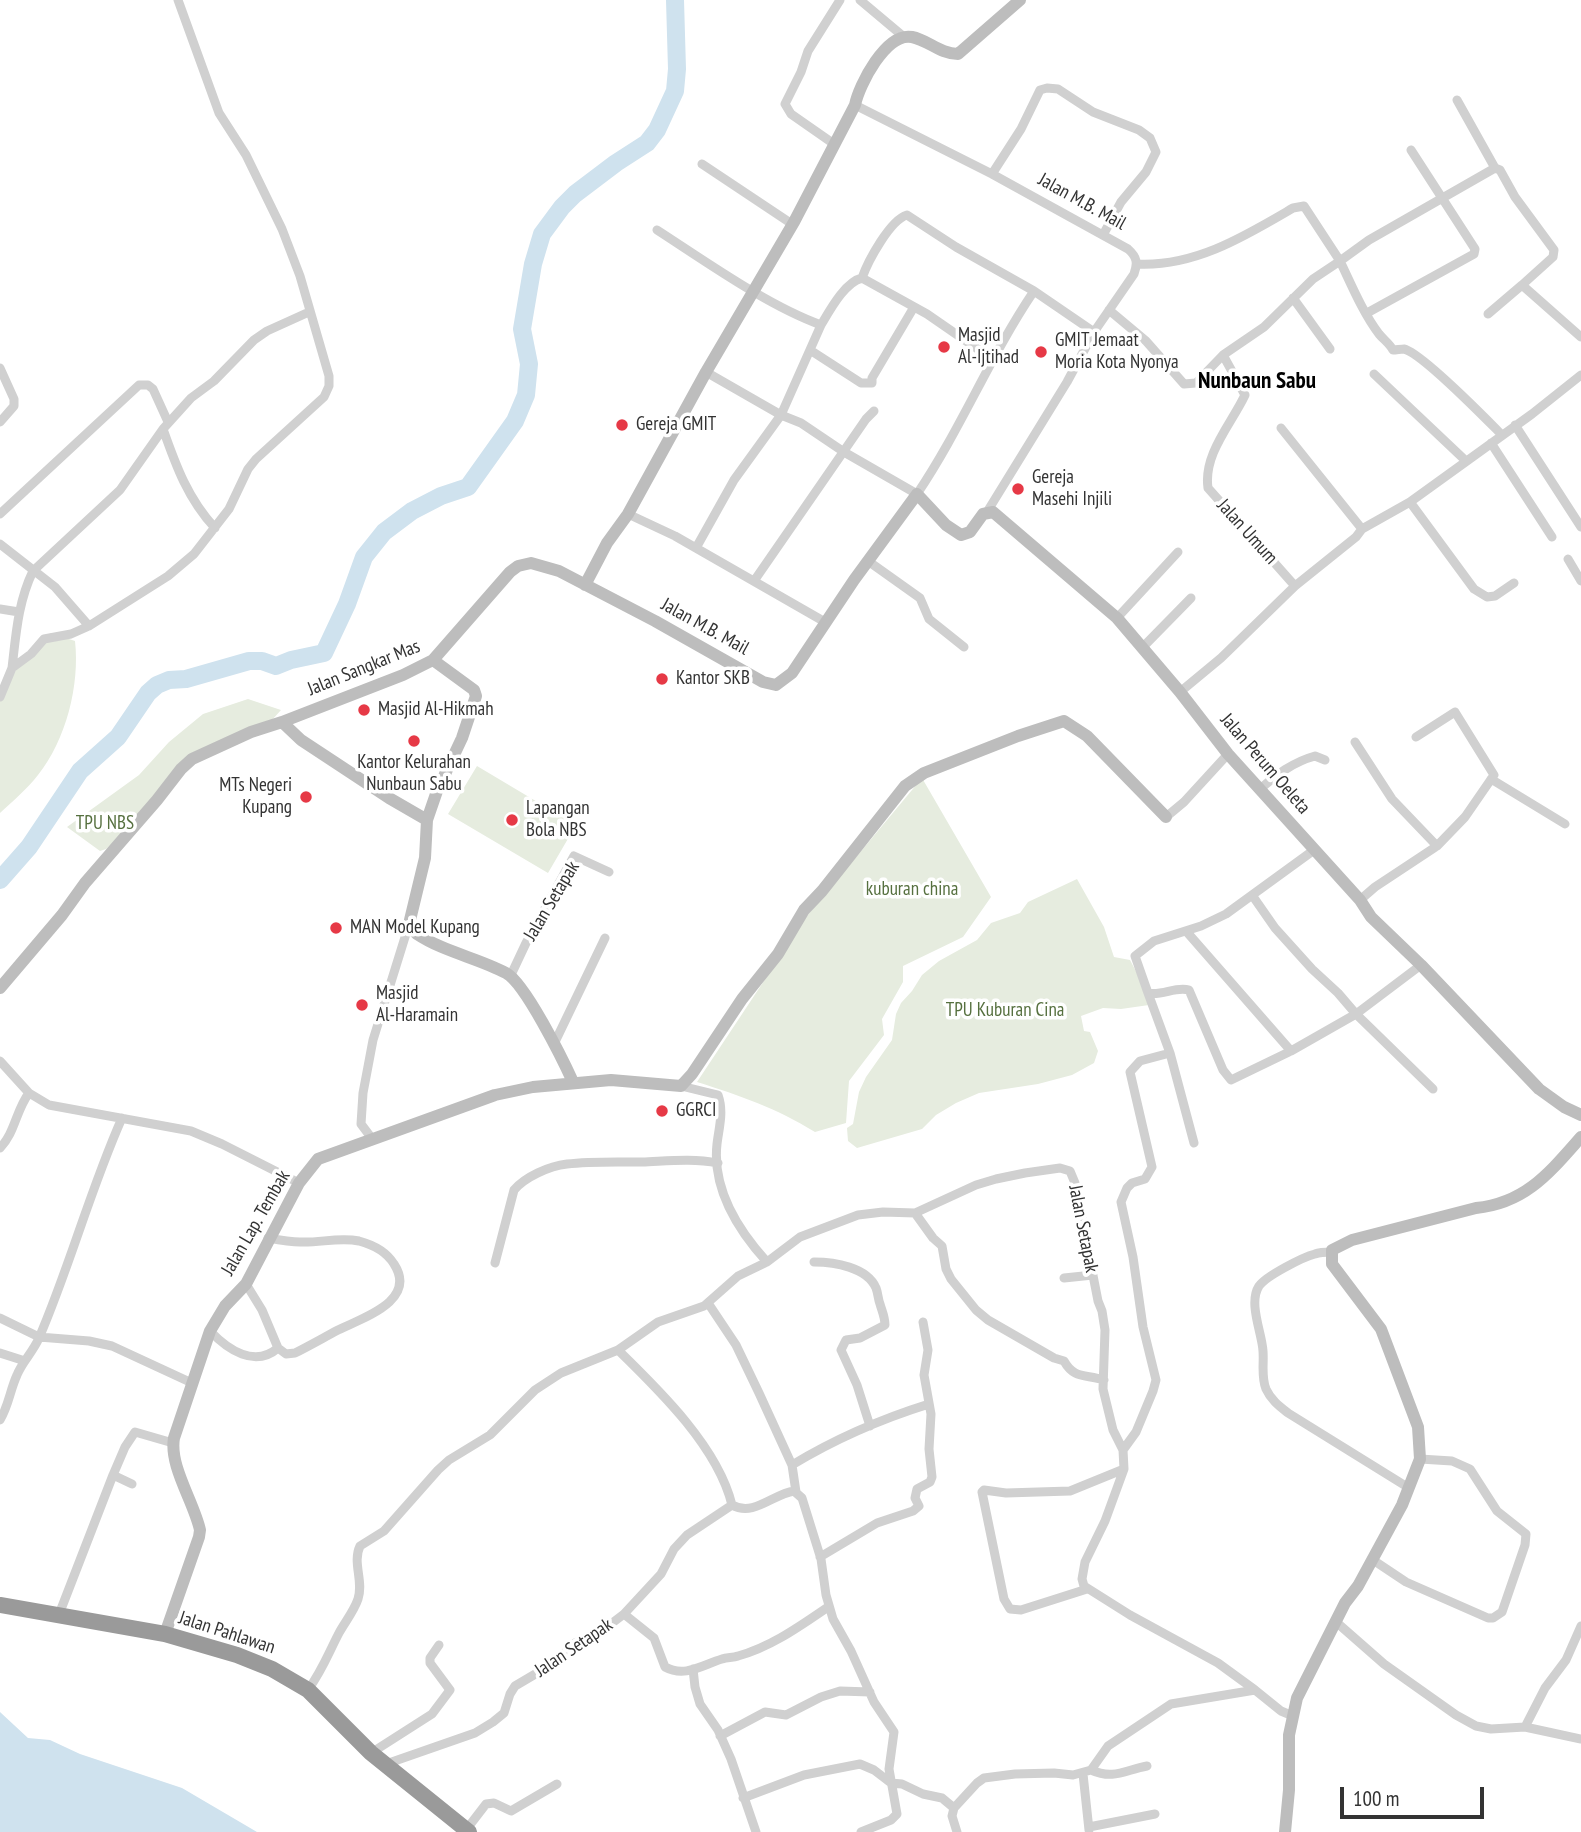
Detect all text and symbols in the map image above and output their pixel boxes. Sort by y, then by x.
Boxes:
street label: Jalan M.B. Mail [1034,169,1130,235]
place label: Masjid Al-Ijtihad [958,325,1019,369]
place label: GMIT Jemaat Moria Kota Nyonya [1055,330,1179,374]
marker: Masjid Al-Ijtihad [936,339,952,355]
marker: GMIT Jemaat Moria Kota Nyonya [1033,344,1049,360]
district label: Nunbaun Sabu [1198,367,1316,395]
place label: Gereja GMIT [636,414,716,436]
marker: Gereja GMIT [614,417,630,433]
place label: Gereja Masehi Injili [1032,467,1112,511]
marker: Gereja Masehi Injili [1010,481,1026,497]
street label: Jalan Umum [1212,495,1282,569]
street label: Jalan M.B. Mail [657,594,753,660]
street label: Jalan Sangkar Mas [304,635,424,701]
place label: Kantor SKB [676,668,750,690]
marker: Kantor SKB [654,671,670,687]
place label: Masjid Al-Hikmah [378,699,494,721]
marker: Masjid Al-Hikmah [356,702,372,718]
street label: Jalan Perum Oeleta [1215,709,1315,819]
marker: Kantor Kelurahan Nunbaun Sabu [406,733,422,749]
place label: Kantor Kelurahan Nunbaun Sabu [357,752,471,796]
place label: MTs Negeri Kupang [219,775,292,819]
marker: MTs Negeri Kupang [298,789,314,805]
place label: Lapangan Bola NBS [526,798,590,842]
marker: Lapangan Bola NBS [504,812,520,828]
park label: TPU NBS [76,813,134,835]
street label: Jalan Setapak [519,857,585,945]
park label: kuburan china [866,879,958,901]
place label: MAN Model Kupang [350,917,480,939]
marker: MAN Model Kupang [328,920,344,936]
place label: Masjid Al-Haramain [376,983,458,1027]
marker: Masjid Al-Haramain [354,997,370,1013]
park label: TPU Kuburan Cina [946,1000,1064,1022]
place label: GGRCI [676,1100,716,1122]
marker: GGRCI [654,1103,670,1119]
street label: Jalan Lap. Tembak [217,1166,295,1280]
street label: Jalan Setapak [1063,1183,1103,1275]
street label: Jalan Pahlawan [176,1607,278,1659]
street label: Jalan Setapak [531,1614,617,1682]
scale bar [1343,1772,1486,1816]
text: 100 m [1353,1785,1399,1812]

